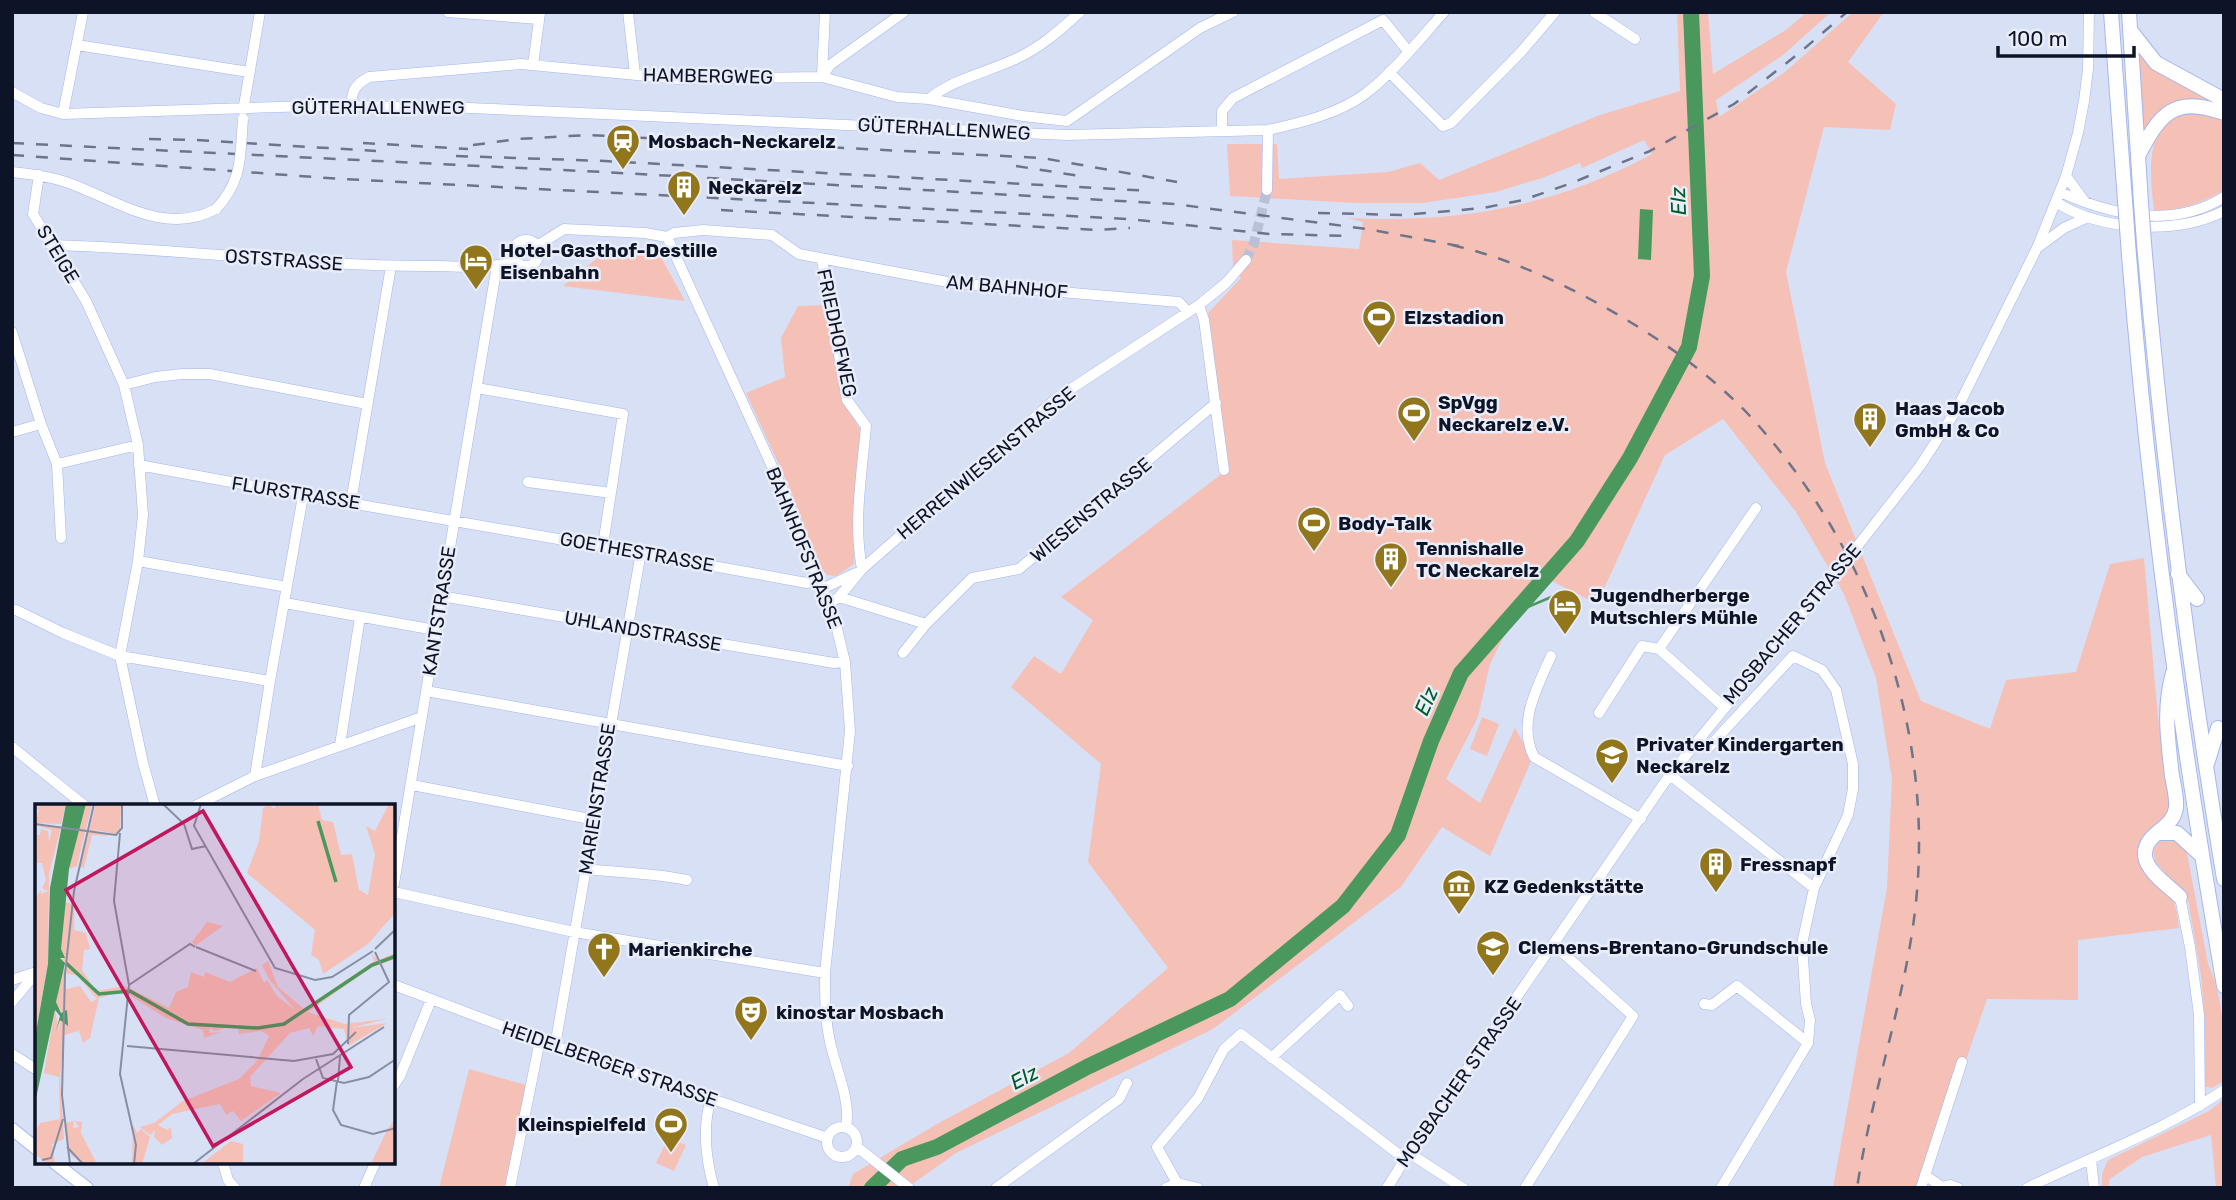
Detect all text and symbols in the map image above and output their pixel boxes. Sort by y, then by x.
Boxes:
scale bar [1998,14,2134,58]
text: 100 m [2008,26,2067,51]
street label: HAMBERGWEG [643,63,773,89]
street label: GÜTERHALLENWEG [291,96,465,119]
street label: GÜTERHALLENWEG [857,113,1031,145]
station icon: Mosbach-Neckarelz [604,122,642,171]
place label: Mosbach-Neckarelz [648,130,836,153]
building icon: Neckarelz [665,168,703,217]
place label: Neckarelz [708,176,802,199]
water label: Elz [1665,186,1691,216]
street label: STEIGE [32,221,84,287]
place label: Hotel-Gasthof-Destille Eisenbahn [500,239,717,284]
hotel icon: Hotel-Gasthof-Destille Eisenbahn [457,242,495,291]
street label: OSTSTRASSE [224,244,344,276]
street label: FRIEDHOFWEG [812,267,862,399]
street label: AM BAHNHOF [945,270,1069,304]
sports icon: Elzstadion [1360,298,1398,347]
place label: Elzstadion [1404,306,1504,329]
street label: HERRENWIESENSTRASSE [892,382,1080,544]
place label: SpVgg Neckarelz e.V. [1438,391,1569,436]
sports icon: SpVgg Neckarelz e.V. [1395,394,1433,443]
place label: Haas Jacob GmbH & Co [1895,397,2005,442]
building icon: Haas Jacob GmbH & Co [1851,400,1889,449]
street label: WIESENSTRASSE [1026,453,1156,567]
street label: BAHNHOFSTRASSE [761,464,847,632]
street label: FLURSTRASSE [230,471,362,515]
sports icon: Body-Talk [1295,504,1333,553]
place label: Body-Talk [1338,512,1432,535]
street label: GOETHESTRASSE [558,527,716,577]
place label: Tennishalle TC Neckarelz [1416,537,1539,582]
street label: MOSBACHER STRASSE [1718,539,1866,709]
building icon: Tennishalle TC Neckarelz [1372,540,1410,589]
street label: KANTSTRASSE [417,544,461,678]
place label: Jugendherberge Mutschlers Mühle [1590,584,1758,629]
hotel icon: Jugendherberge Mutschlers Mühle [1546,587,1584,636]
street label: UHLANDSTRASSE [563,606,723,656]
water label: Elz [1409,683,1443,719]
street label: MARIENSTRASSE [574,722,620,876]
place label: Privater Kindergarten Neckarelz [1636,733,1844,778]
school or university icon: Privater Kindergarten Neckarelz [1593,736,1631,785]
inset map [35,804,396,1165]
building icon: Fressnapf [1697,845,1735,894]
place label: Fressnapf [1740,853,1837,876]
museum icon: KZ Gedenkstätte [1440,867,1478,916]
place label: KZ Gedenkstätte [1484,875,1644,898]
school or university icon: Clemens-Brentano-Grundschule [1474,928,1512,977]
church icon: Marienkirche [585,930,623,979]
place label: Clemens-Brentano-Grundschule [1518,936,1828,959]
place label: Marienkirche [628,938,752,961]
street label: MOSBACHER STRASSE [1392,992,1526,1172]
theatre icon: kinostar Mosbach [732,993,770,1042]
place label: kinostar Mosbach [776,1001,944,1024]
street label: HEIDELBERGER STRASSE [499,1016,721,1112]
water label: Elz [1006,1059,1043,1095]
sports icon: Kleinspielfeld [652,1105,690,1154]
place label: Kleinspielfeld [517,1113,646,1136]

